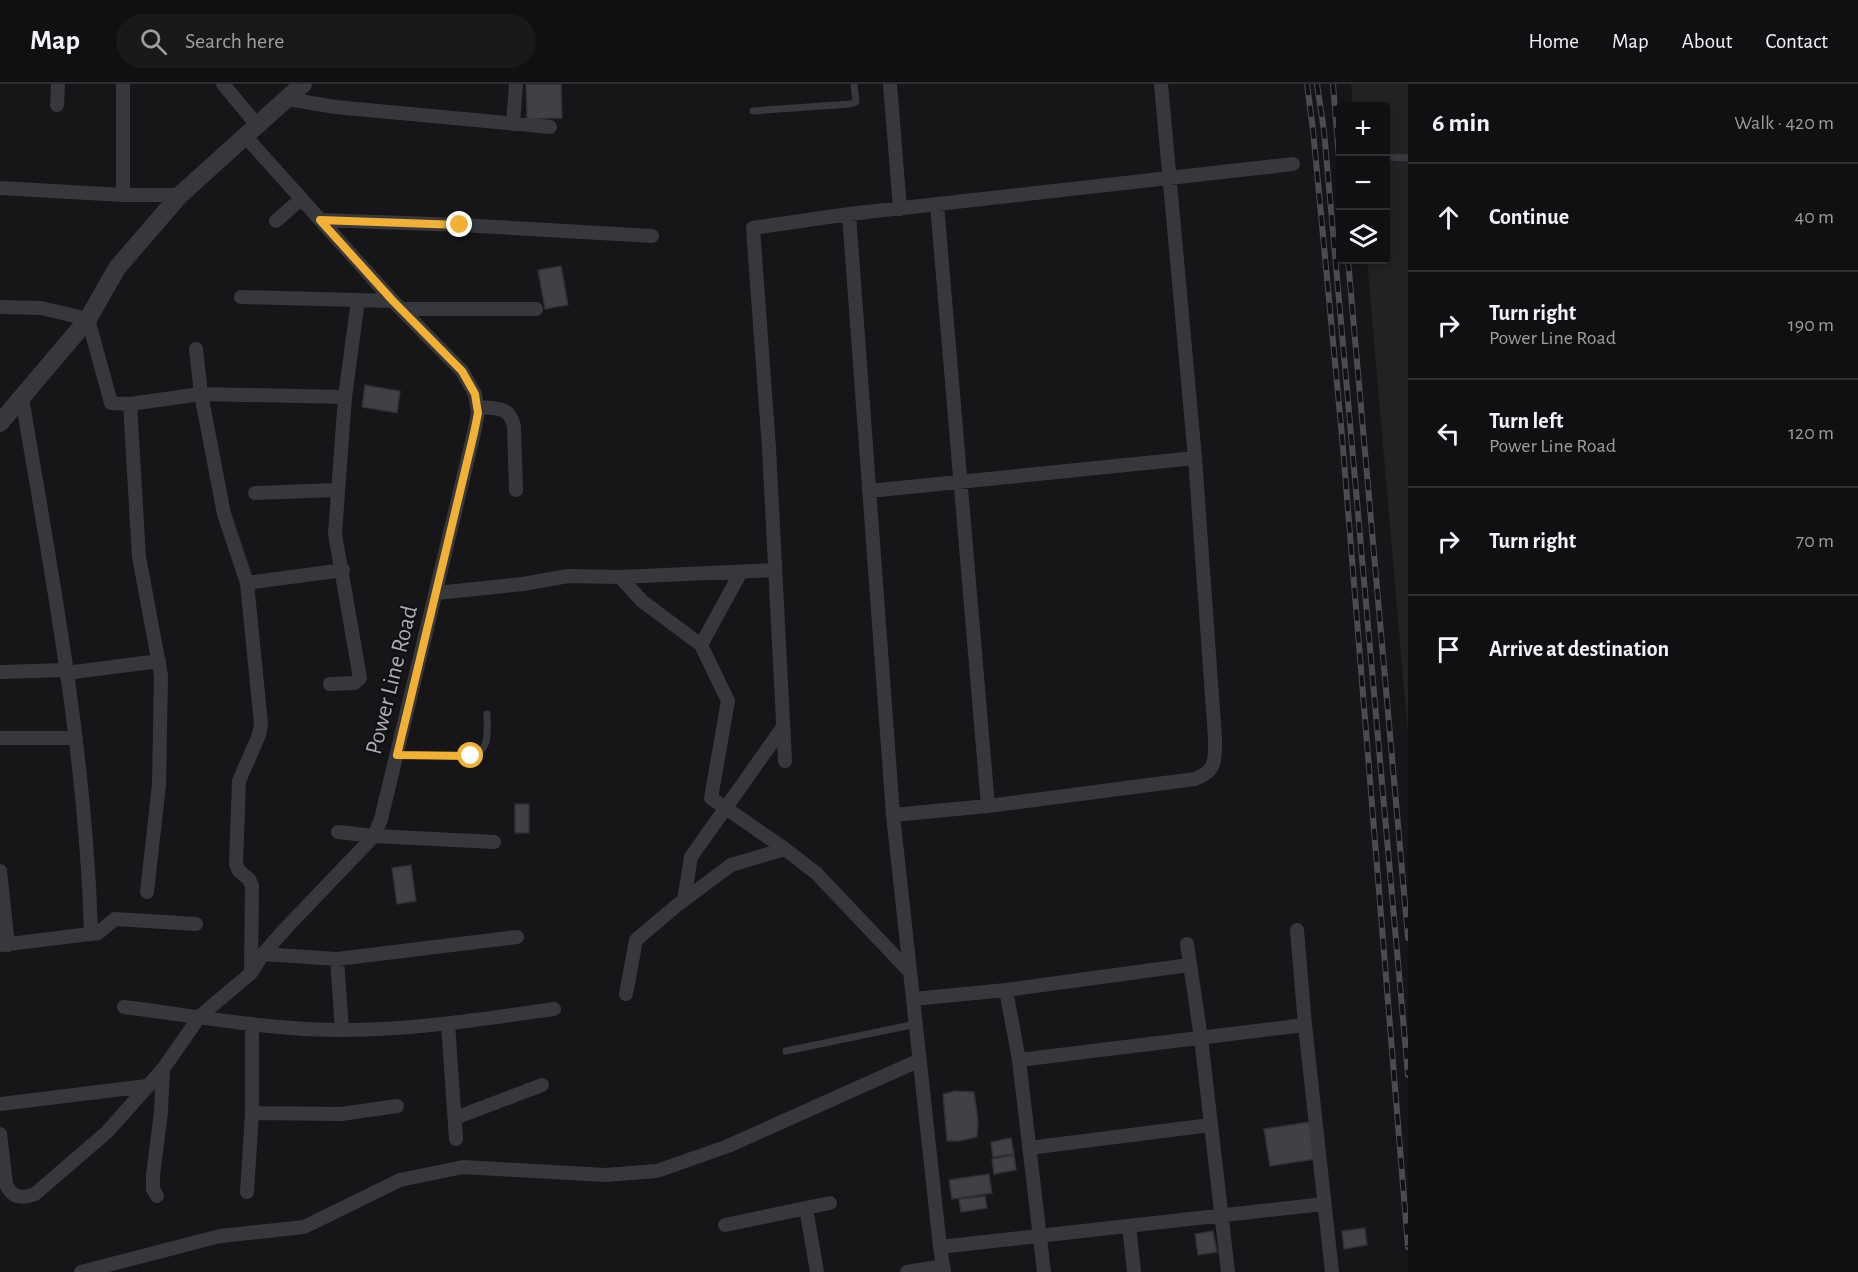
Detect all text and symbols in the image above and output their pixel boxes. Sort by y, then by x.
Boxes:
search box [116,14,536,68]
icon: search [137,25,170,58]
text: Map [30,27,80,55]
text: Search here [185,30,284,52]
text: Home [1528,31,1579,52]
text: Map [1612,31,1649,52]
text: About [1682,31,1732,52]
text: Contact [1765,31,1828,52]
map controls [1336,102,1390,264]
button: + [1336,102,1390,156]
text: 6 min [1432,110,1490,136]
text: Walk · 420 m [1734,113,1834,133]
button: − [1336,156,1390,210]
icon: ahead [1432,201,1465,234]
text: Continue [1489,206,1569,228]
text: 40 m [1795,207,1834,227]
button: layers [1336,210,1390,264]
route end [446,211,472,237]
text: Turn right [1489,302,1576,324]
icon: right [1432,309,1465,342]
text: 190 m [1788,315,1834,335]
text: Power Line Road [1489,328,1616,348]
text: Turn left [1489,410,1563,432]
icon: left [1432,417,1465,450]
text: 120 m [1788,423,1834,443]
text: Power Line Road [1489,436,1616,456]
icon: right [1432,525,1465,558]
text: Turn right [1489,530,1576,552]
text: 70 m [1796,531,1834,551]
street label: Power Line Road [362,603,422,757]
icon: arrive [1432,633,1465,666]
text: Arrive at destination [1489,638,1669,660]
route start [457,742,483,768]

